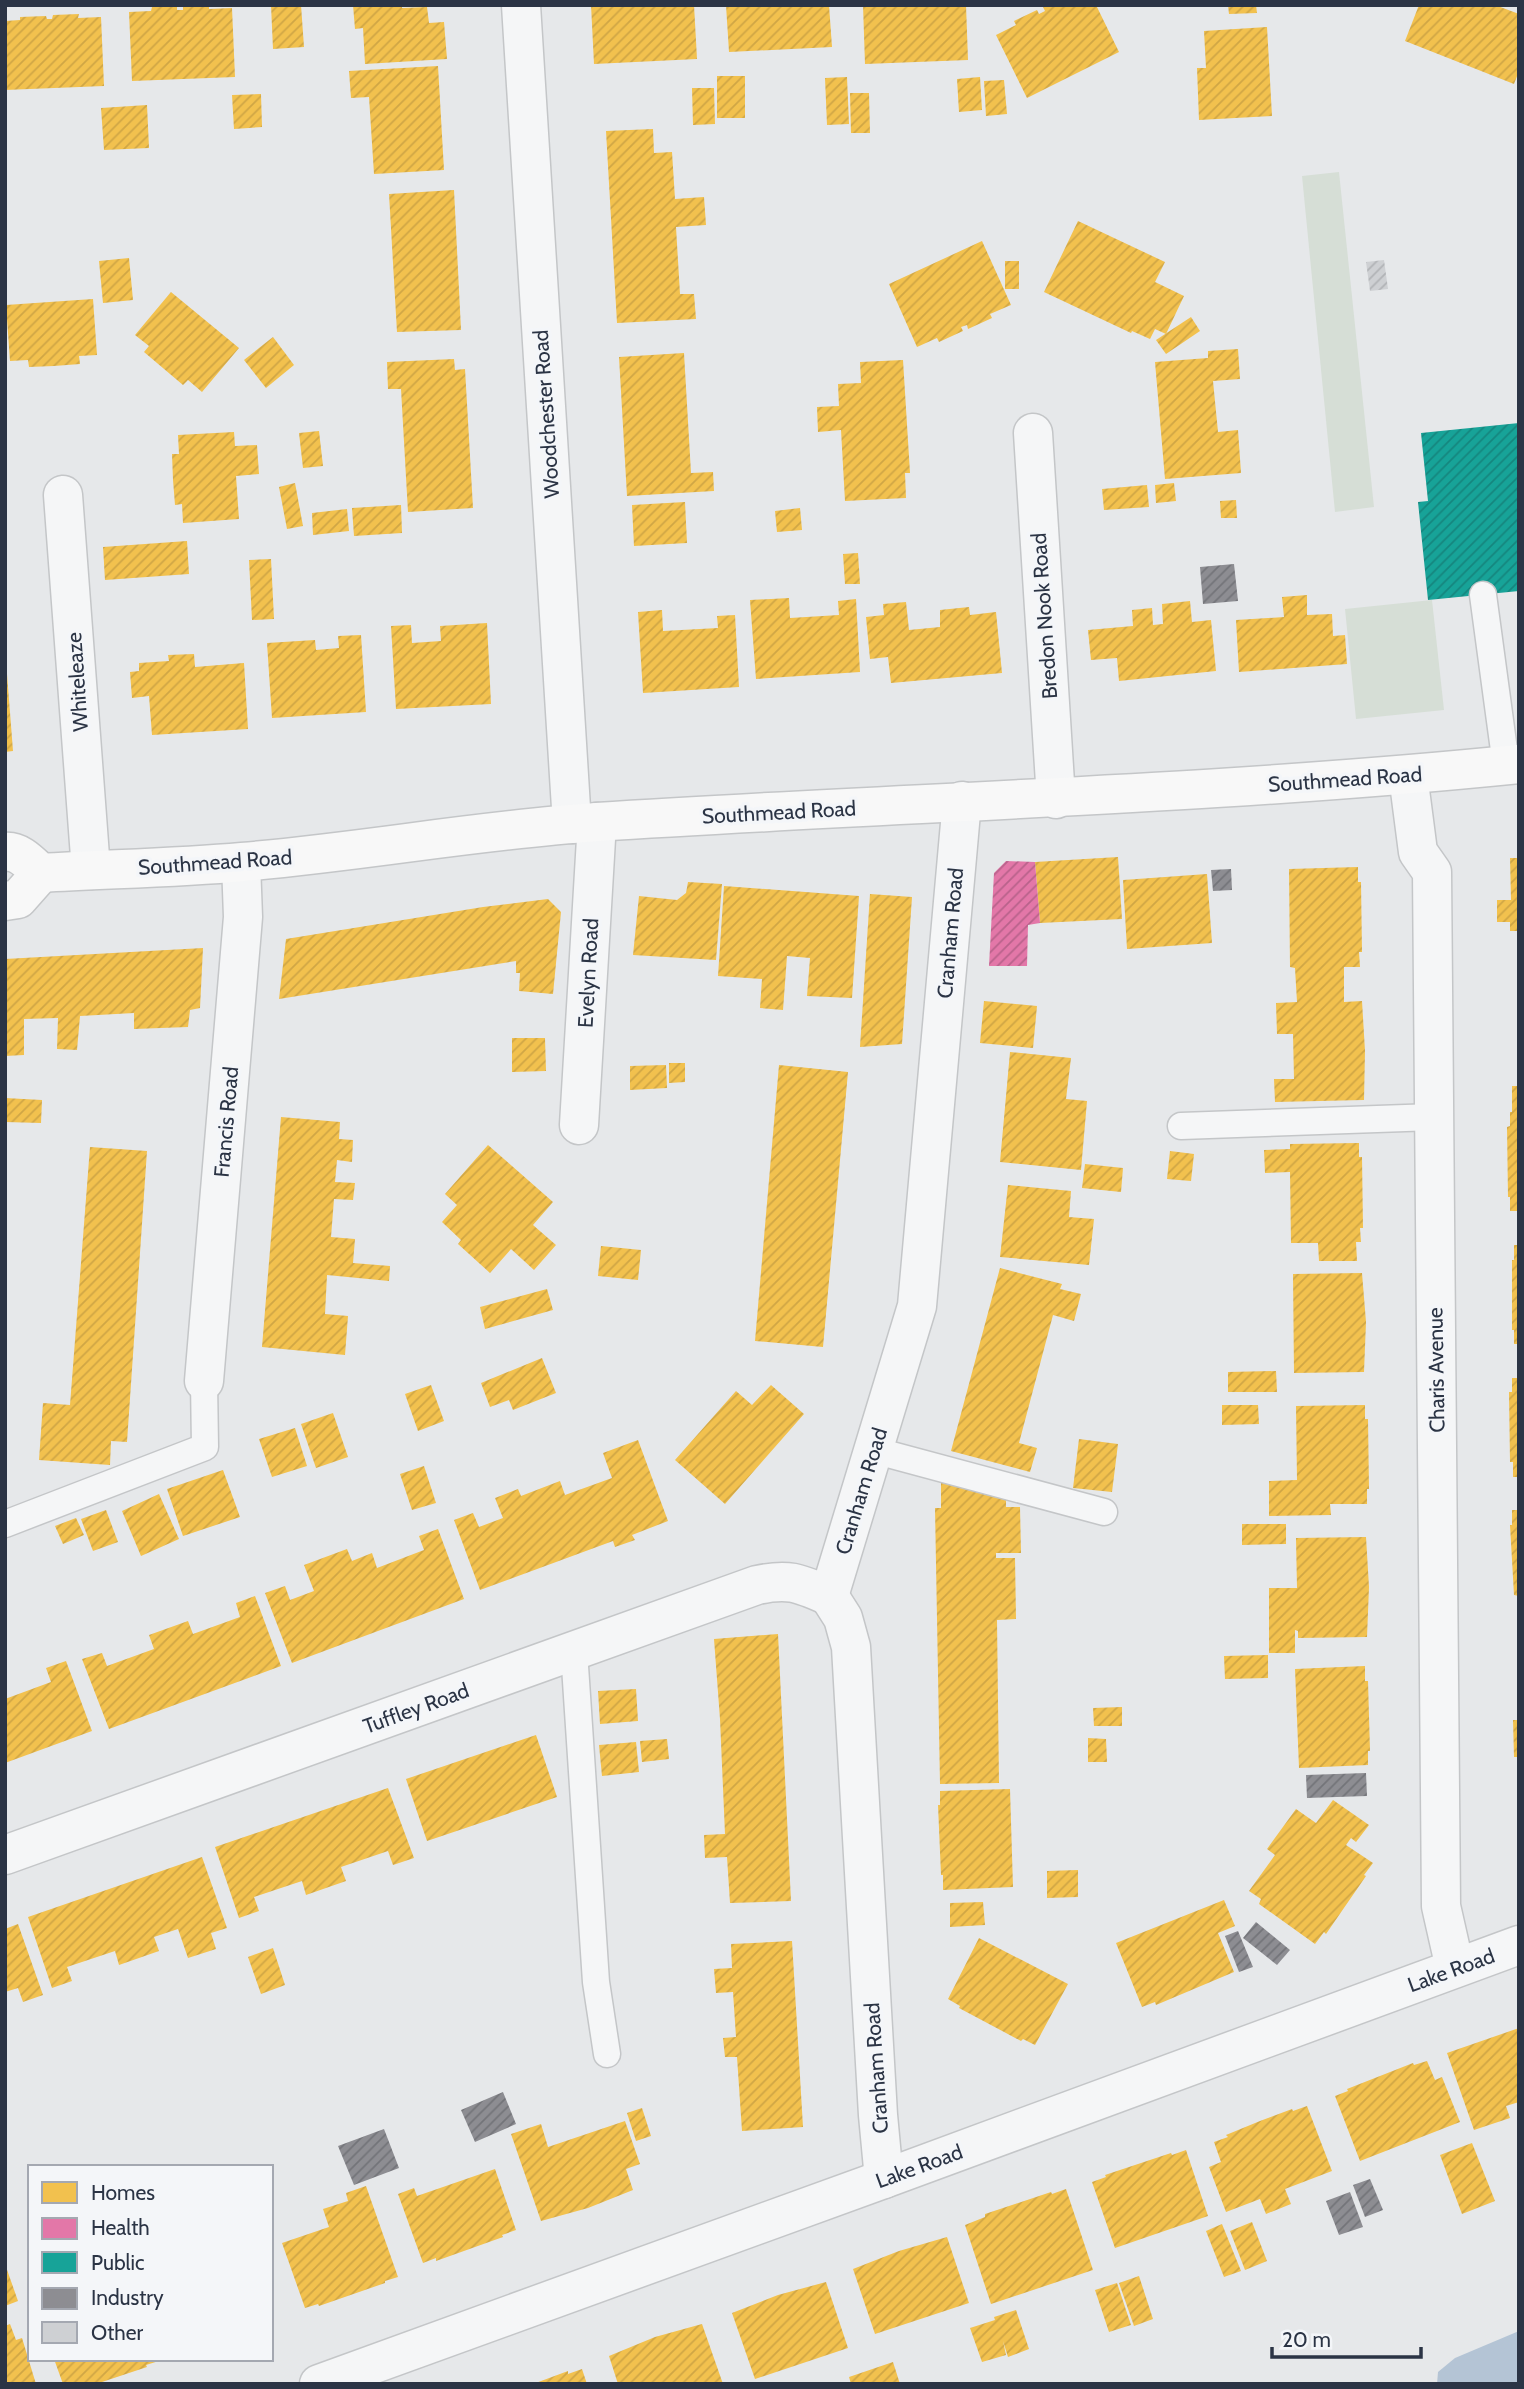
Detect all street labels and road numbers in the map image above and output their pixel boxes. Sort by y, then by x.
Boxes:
street label: Woodchester Road [528,329,564,499]
street label: Bredon Nook Road [1026,532,1062,700]
street label: Whiteleaze [61,631,93,733]
street label: Southmead Road [1267,761,1423,797]
street label: Southmead Road [701,795,857,829]
street label: Southmead Road [137,844,293,880]
street label: Cranham Road [932,867,968,999]
street label: Evelyn Road [573,918,603,1028]
street label: Francis Road [209,1065,243,1179]
street label: Charis Avenue [1422,1307,1450,1433]
street label: Cranham Road [830,1425,892,1557]
street label: Tuffley Road [360,1677,472,1739]
street label: Lake Road [1404,1943,1498,1997]
street label: Cranham Road [859,2002,893,2134]
street label: Lake Road [872,2139,966,2193]

